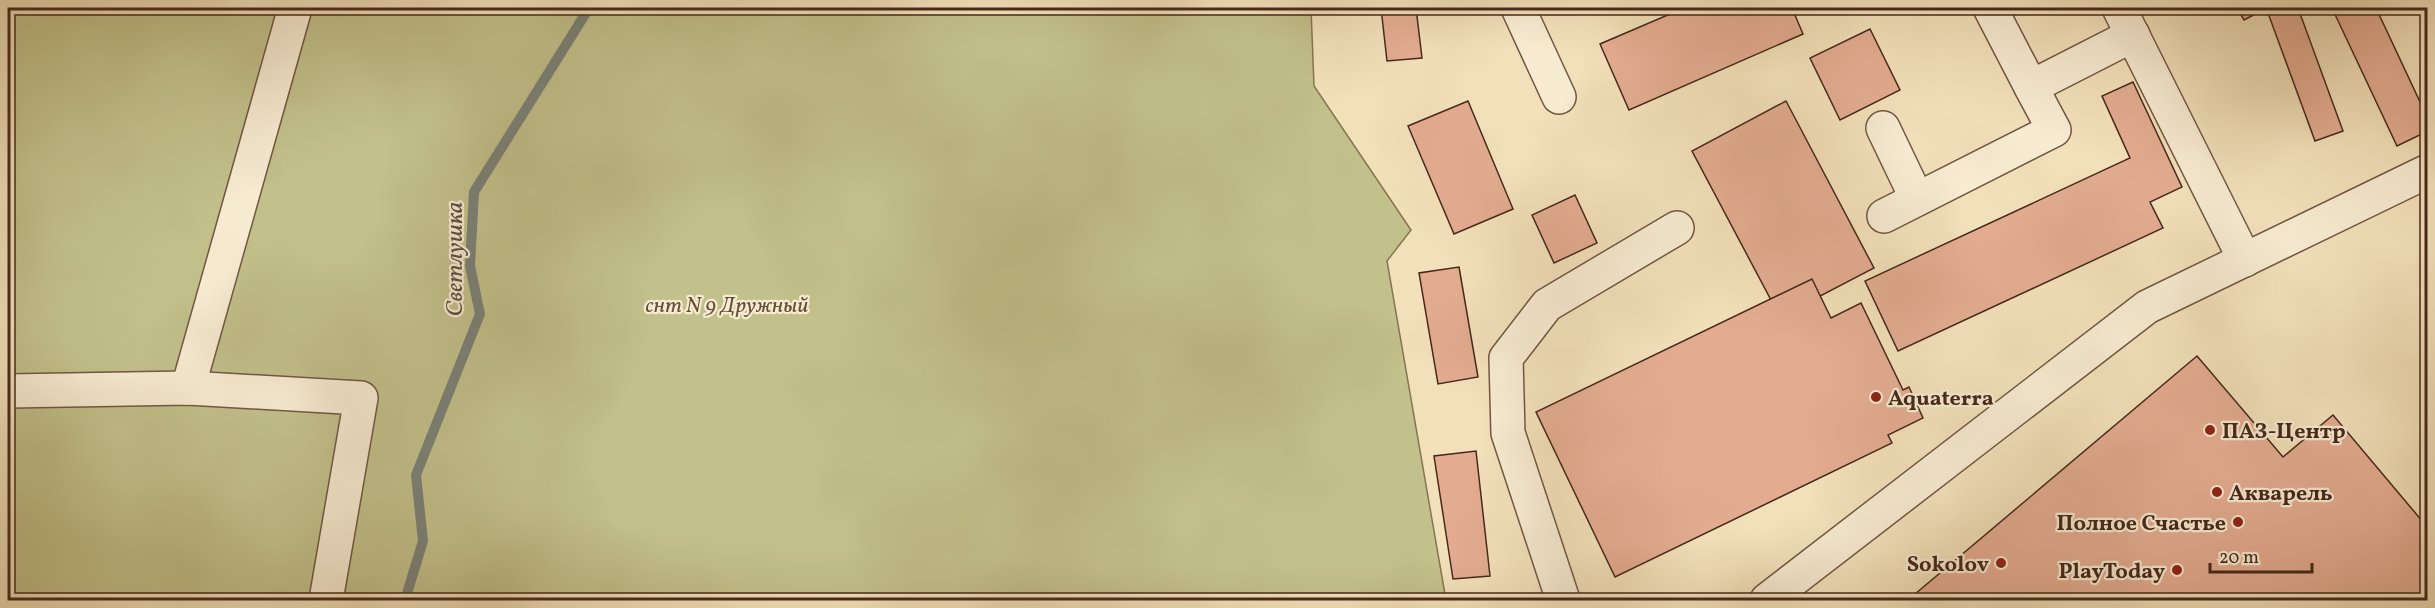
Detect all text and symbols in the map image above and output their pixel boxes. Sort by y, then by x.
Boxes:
water label: Светлушка [439,202,473,316]
park label: снт N 9 Дружный [645,291,809,322]
place label: Aquaterra [1888,384,1994,415]
marker: Aquaterra [1869,390,1883,404]
place label: ПАЗ-Центр [2222,417,2346,448]
marker: ПАЗ-Центр [2203,423,2217,437]
place label: Акварель [2229,479,2333,510]
marker: Акварель [2210,485,2224,499]
place label: Полное Счастье [2056,509,2226,540]
marker: Полное Счастье [2231,515,2245,529]
scale bar [2210,536,2312,574]
text: 20 m [2219,546,2259,571]
place label: Sokolov [1907,550,1989,581]
marker: Sokolov [1994,556,2008,570]
place label: PlayToday [2059,557,2166,588]
marker: PlayToday [2170,563,2184,577]

